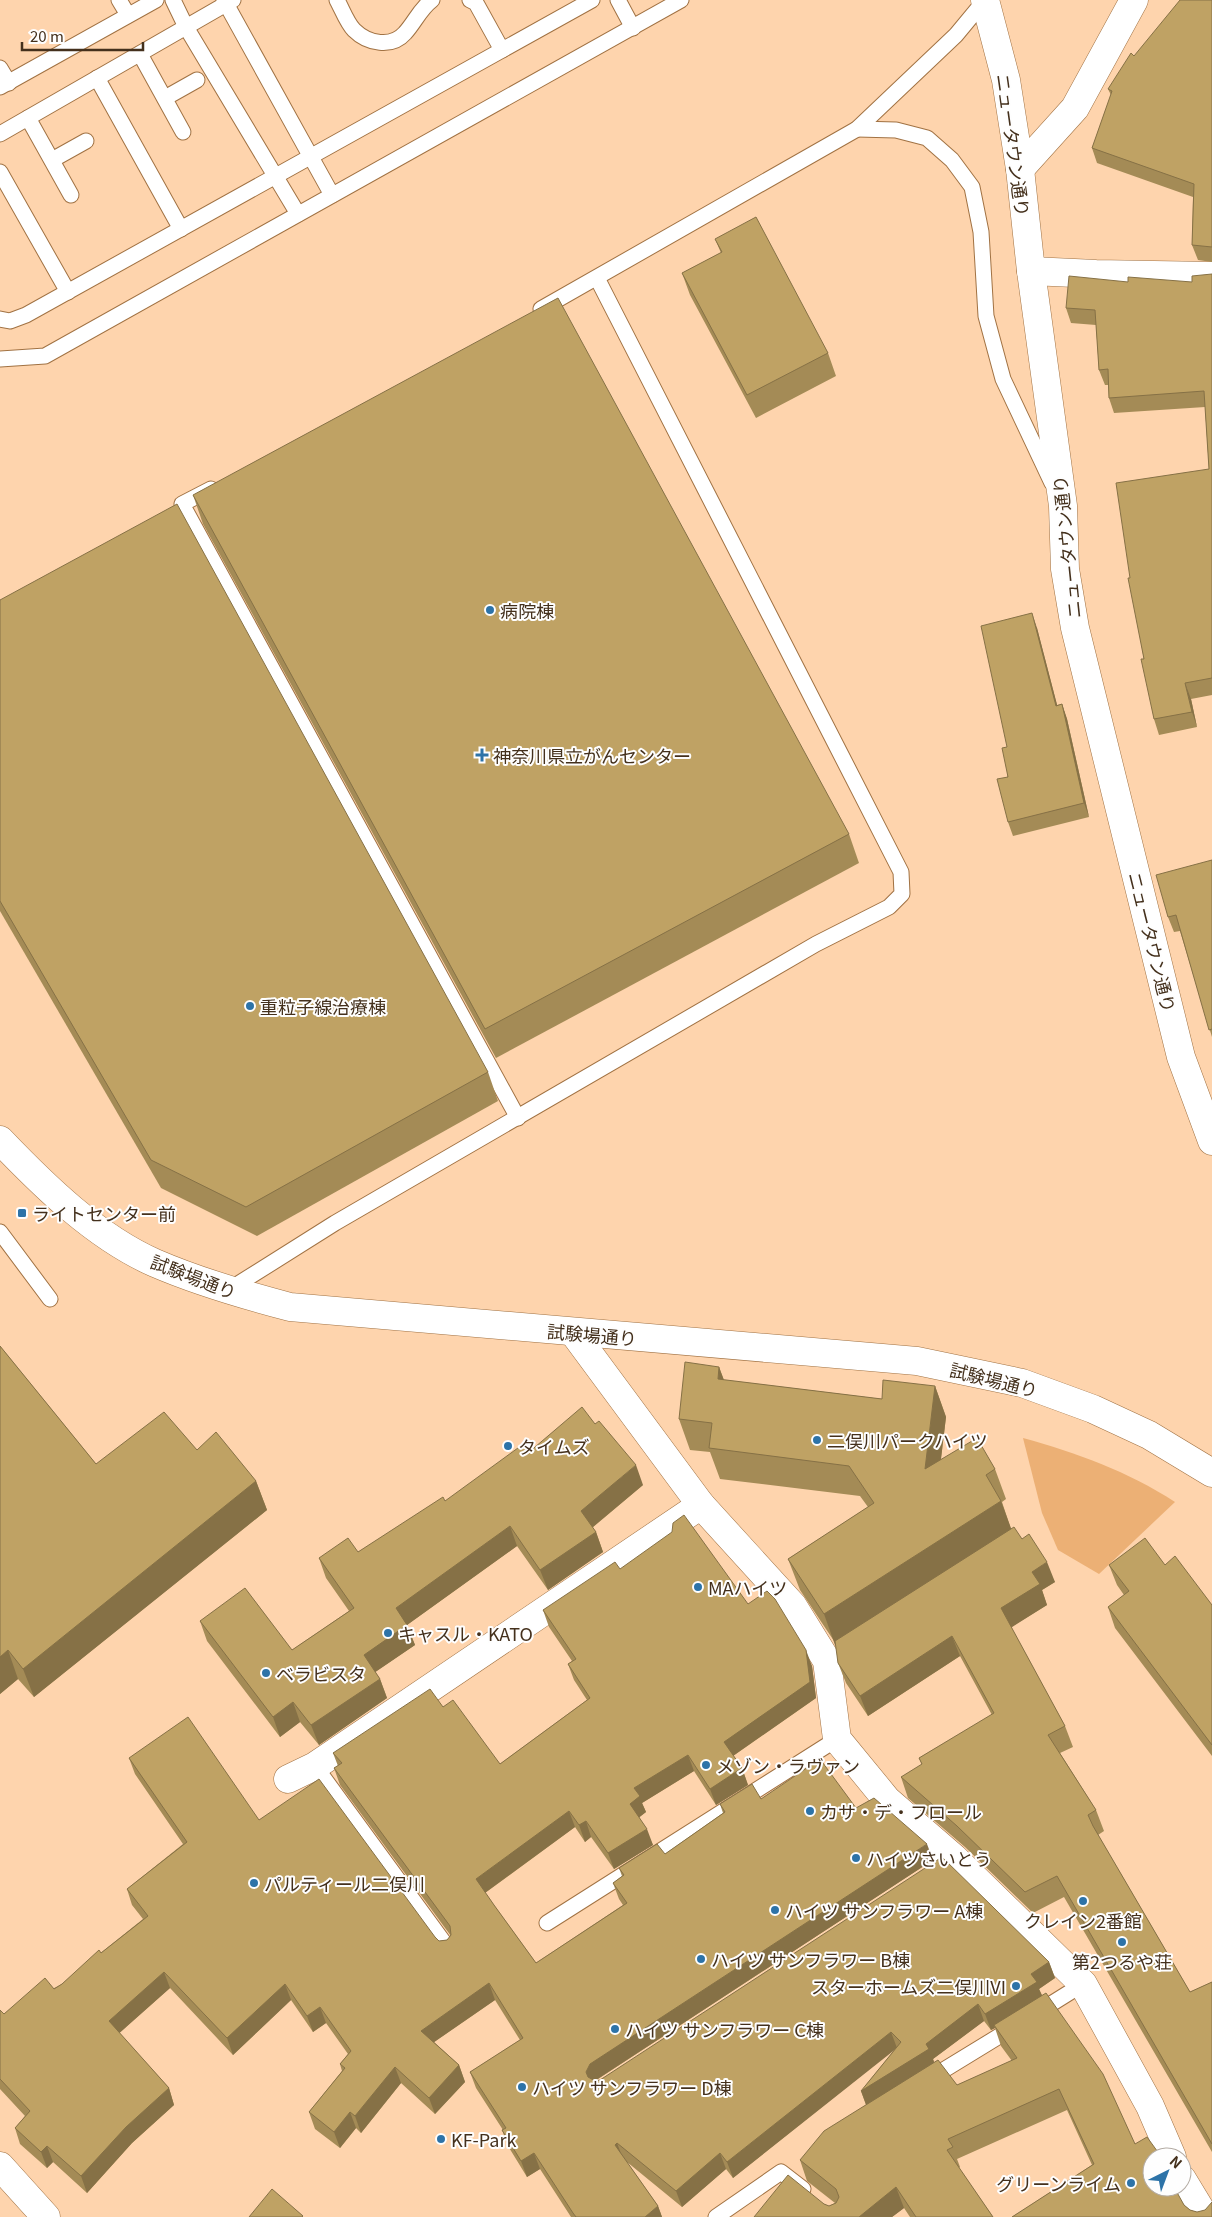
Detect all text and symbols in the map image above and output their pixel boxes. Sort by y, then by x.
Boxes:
scale bar [22,20,144,52]
text: 20 m [30,25,64,46]
street label: ニュータウン通り [991,72,1037,218]
street label: ニュータウン通り [1046,474,1086,620]
place label: 病院棟 [500,597,554,623]
marker: 病院棟 [484,604,496,616]
place label: 神奈川県立がんセンター [493,742,691,768]
marker: 神奈川県立がんセンター [475,748,489,762]
street label: ニュータウン通り [1123,869,1183,1015]
place label: 重粒子線治療棟 [260,993,386,1019]
marker: 重粒子線治療棟 [244,1000,256,1012]
place label: ライトセンター前 [32,1200,176,1226]
marker: ライトセンター前 [16,1207,28,1219]
street label: 試験場通り [147,1248,241,1304]
street label: 試験場通り [546,1317,638,1351]
street label: 試験場通り [947,1355,1041,1403]
place label: 二俣川パークハイツ [827,1427,988,1453]
place label: タイムズ [518,1433,590,1459]
marker: 二俣川パークハイツ [811,1434,823,1446]
marker: タイムズ [502,1440,514,1452]
place label: MAハイツ [708,1574,787,1600]
marker: MAハイツ [692,1581,704,1593]
place label: キャスル・KATO [398,1620,533,1646]
marker: キャスル・KATO [382,1627,394,1639]
place label: ベラビスタ [276,1660,366,1686]
marker: ベラビスタ [260,1667,272,1679]
place label: メゾン・ラヴァン [716,1752,860,1778]
marker: メゾン・ラヴァン [700,1759,712,1771]
place label: カサ・デ・フロール [820,1798,982,1824]
marker: カサ・デ・フロール [804,1805,816,1817]
place label: ハイツさいとう [866,1845,992,1871]
marker: ハイツさいとう [850,1852,862,1864]
place label: パルティール二俣川 [264,1870,425,1896]
marker: パルティール二俣川 [248,1877,260,1889]
marker: クレイン2番館 [1077,1895,1089,1907]
place label: ハイツ サンフラワー A棟 [785,1897,983,1923]
marker: ハイツ サンフラワー A棟 [769,1904,781,1916]
place label: クレイン2番館 [1024,1907,1142,1933]
marker: 第2つるや荘 [1116,1936,1128,1948]
place label: ハイツ サンフラワー B棟 [711,1946,910,1972]
place label: 第2つるや荘 [1072,1948,1172,1974]
marker: ハイツ サンフラワー B棟 [695,1953,707,1965]
place label: スターホームズ二俣川VI [811,1973,1006,1999]
marker: スターホームズ二俣川VI [1010,1980,1022,1992]
place label: ハイツ サンフラワー C棟 [625,2016,824,2042]
marker: ハイツ サンフラワー C棟 [609,2023,621,2035]
place label: ハイツ サンフラワー D棟 [532,2074,732,2100]
marker: ハイツ サンフラワー D棟 [516,2081,528,2093]
place label: KF-Park [451,2126,516,2152]
marker: KF-Park [435,2133,447,2145]
north arrow [1142,2147,1192,2197]
text: N [1166,2151,1187,2173]
place label: グリーンライム [996,2170,1121,2196]
marker: グリーンライム [1125,2177,1137,2189]

